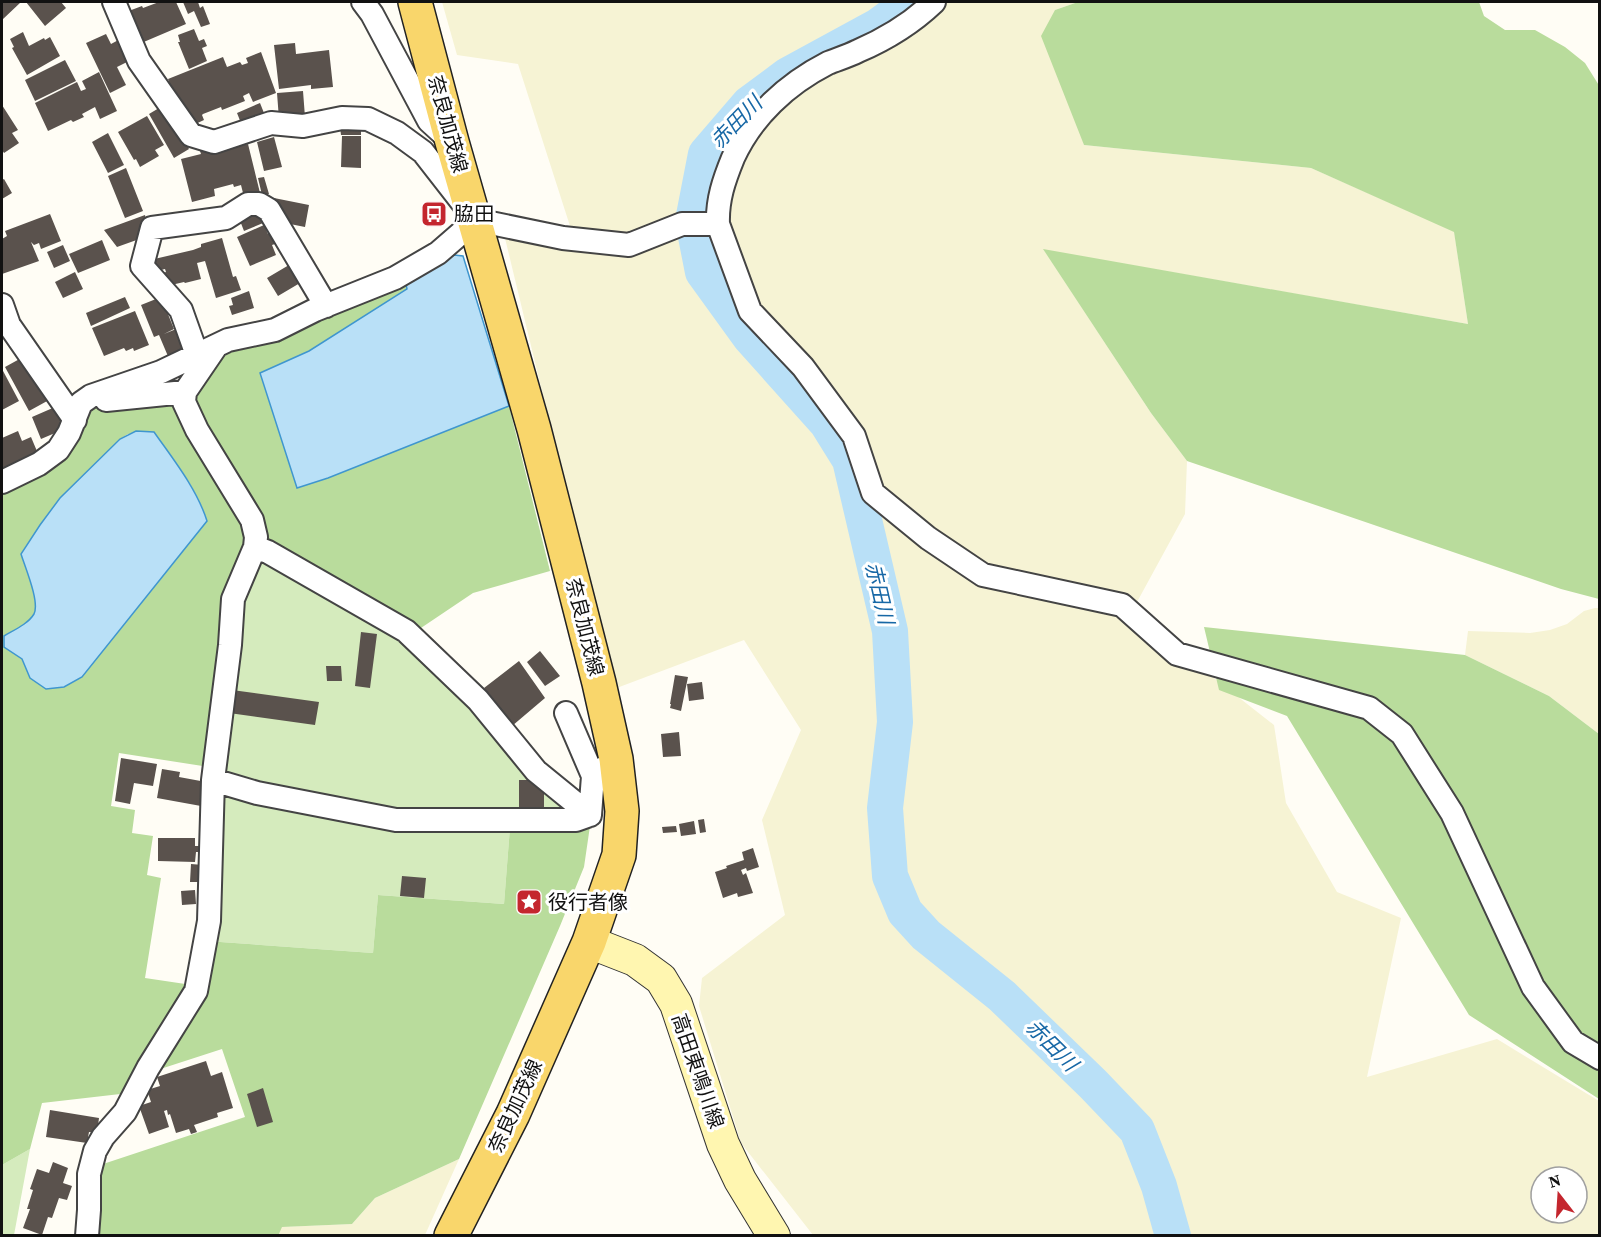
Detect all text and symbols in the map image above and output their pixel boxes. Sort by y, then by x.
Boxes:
street label: 奈良加茂線 [422,72,474,176]
water label: 赤田川 [704,88,770,155]
bus stop icon: 脇田 [419,199,449,229]
place label: 脇田 [454,200,494,228]
water label: 赤田川 [859,559,902,629]
street label: 奈良加茂線 [559,575,611,679]
place icon: 役行者像 [514,887,544,917]
place label: 役行者像 [548,888,628,916]
street label: 高田東鳴川線 [665,1010,731,1132]
water label: 赤田川 [1019,1012,1086,1079]
street label: 奈良加茂線 [481,1055,549,1157]
north arrow [1529,1165,1589,1225]
text: N [1546,1168,1564,1193]

